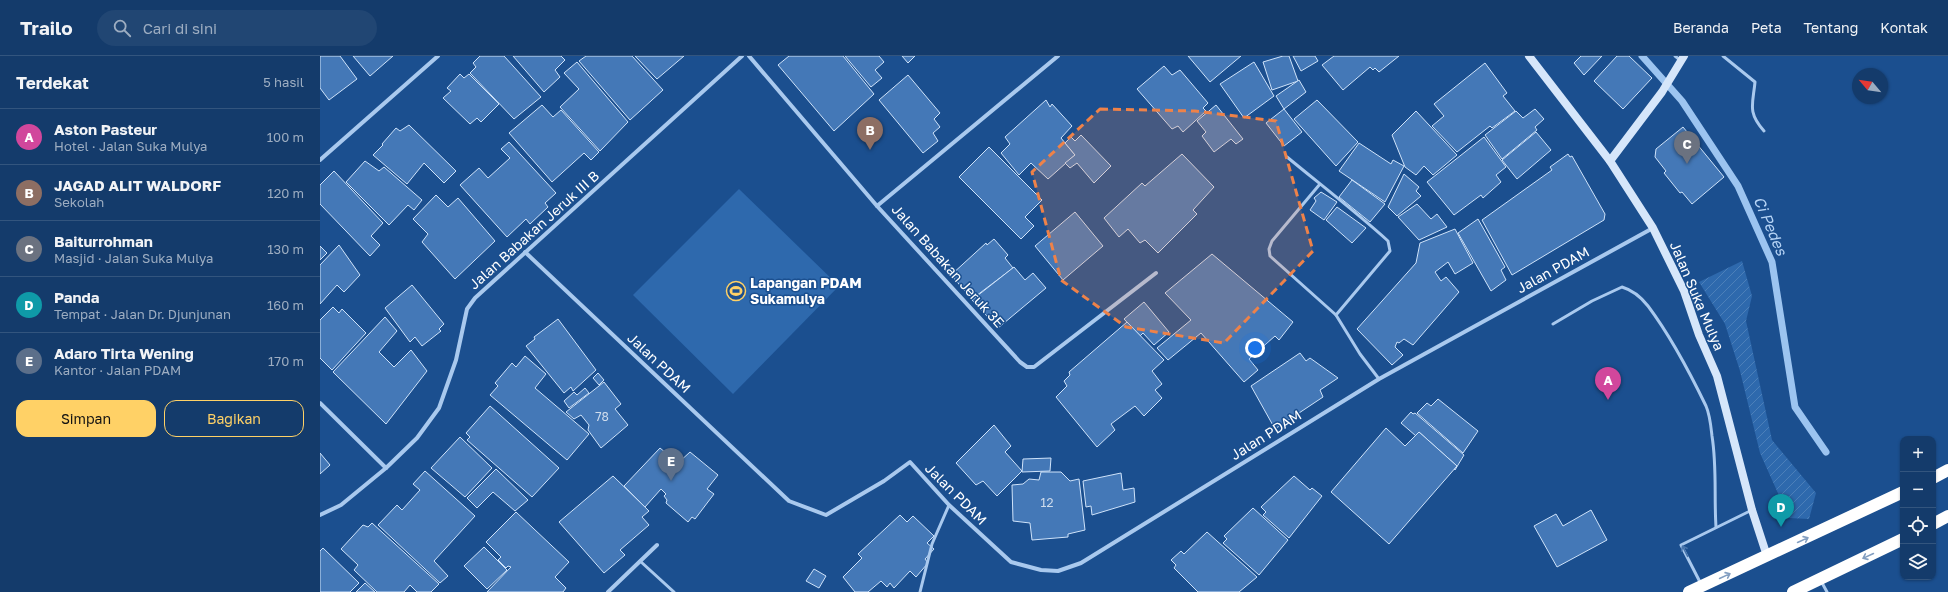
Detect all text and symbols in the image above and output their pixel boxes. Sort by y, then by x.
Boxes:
search box [97,10,377,46]
text: Trailo [20,16,73,39]
icon: search [111,17,133,39]
text: Cari di sini [143,19,217,37]
text: Beranda [1673,19,1729,36]
text: Peta [1751,19,1782,36]
text: Tentang [1804,19,1858,36]
text: Kontak [1880,19,1928,36]
north arrow [1852,68,1888,104]
text: Terdekat [16,72,89,93]
text: 5 hasil [263,74,304,90]
pin: B [857,117,883,150]
text: Aston Pasteur [54,120,157,138]
text: A [24,129,34,145]
text: 100 m [267,129,304,145]
pin: C [1674,131,1700,164]
text: Hotel · Jalan Suka Mulya [54,138,207,154]
street label: Jalan Babakan Jeruk III B [465,167,602,293]
text: JAGAD ALIT WALDORF [54,176,221,194]
text: B [24,185,34,201]
text: 120 m [267,185,304,201]
water label: Ci Pedes [1750,193,1792,259]
text: Sekolah [54,194,104,210]
street label: Jalan Babakan Jeruk 3E [889,201,1008,331]
text: Baiturrohman [54,232,153,250]
street label: Jalan Suka Mulya [1667,239,1728,353]
text: C [24,241,34,257]
text: 130 m [267,241,304,257]
street label: Jalan PDAM [1514,243,1592,296]
text: Masjid · Jalan Suka Mulya [54,250,213,266]
place label: Lapangan PDAM Sukamulya [750,274,862,307]
sports icon: Lapangan PDAM Sukamulya [725,280,747,302]
text: Panda [54,288,100,306]
text: D [24,297,34,313]
text: 160 m [267,297,304,313]
text: Tempat · Jalan Dr. Djunjunan [54,306,231,322]
street label: Jalan PDAM [624,329,695,396]
your location [1245,338,1265,358]
text: Adaro Tirta Wening [54,344,194,362]
text: E [25,353,33,369]
text: 170 m [268,353,304,369]
text: Kantor · Jalan PDAM [54,362,181,378]
pin: A [1595,367,1621,400]
button: Simpan [16,400,156,437]
button: Bagikan [164,400,304,437]
street label: Jalan PDAM [1227,406,1304,463]
house number: 78 [595,409,609,424]
map controls [1900,436,1936,580]
button: + [1900,436,1936,472]
pin: E [658,448,684,481]
street label: Jalan PDAM [922,459,991,528]
button: − [1900,472,1936,508]
pin: D [1768,494,1794,527]
house number: 12 [1041,495,1053,510]
button: locate [1900,508,1936,544]
one-way arrow [1796,536,1808,543]
button: layers [1900,544,1936,580]
one-way arrow [1680,546,1688,558]
one-way arrow [1862,553,1874,560]
one-way arrow [1719,572,1731,579]

